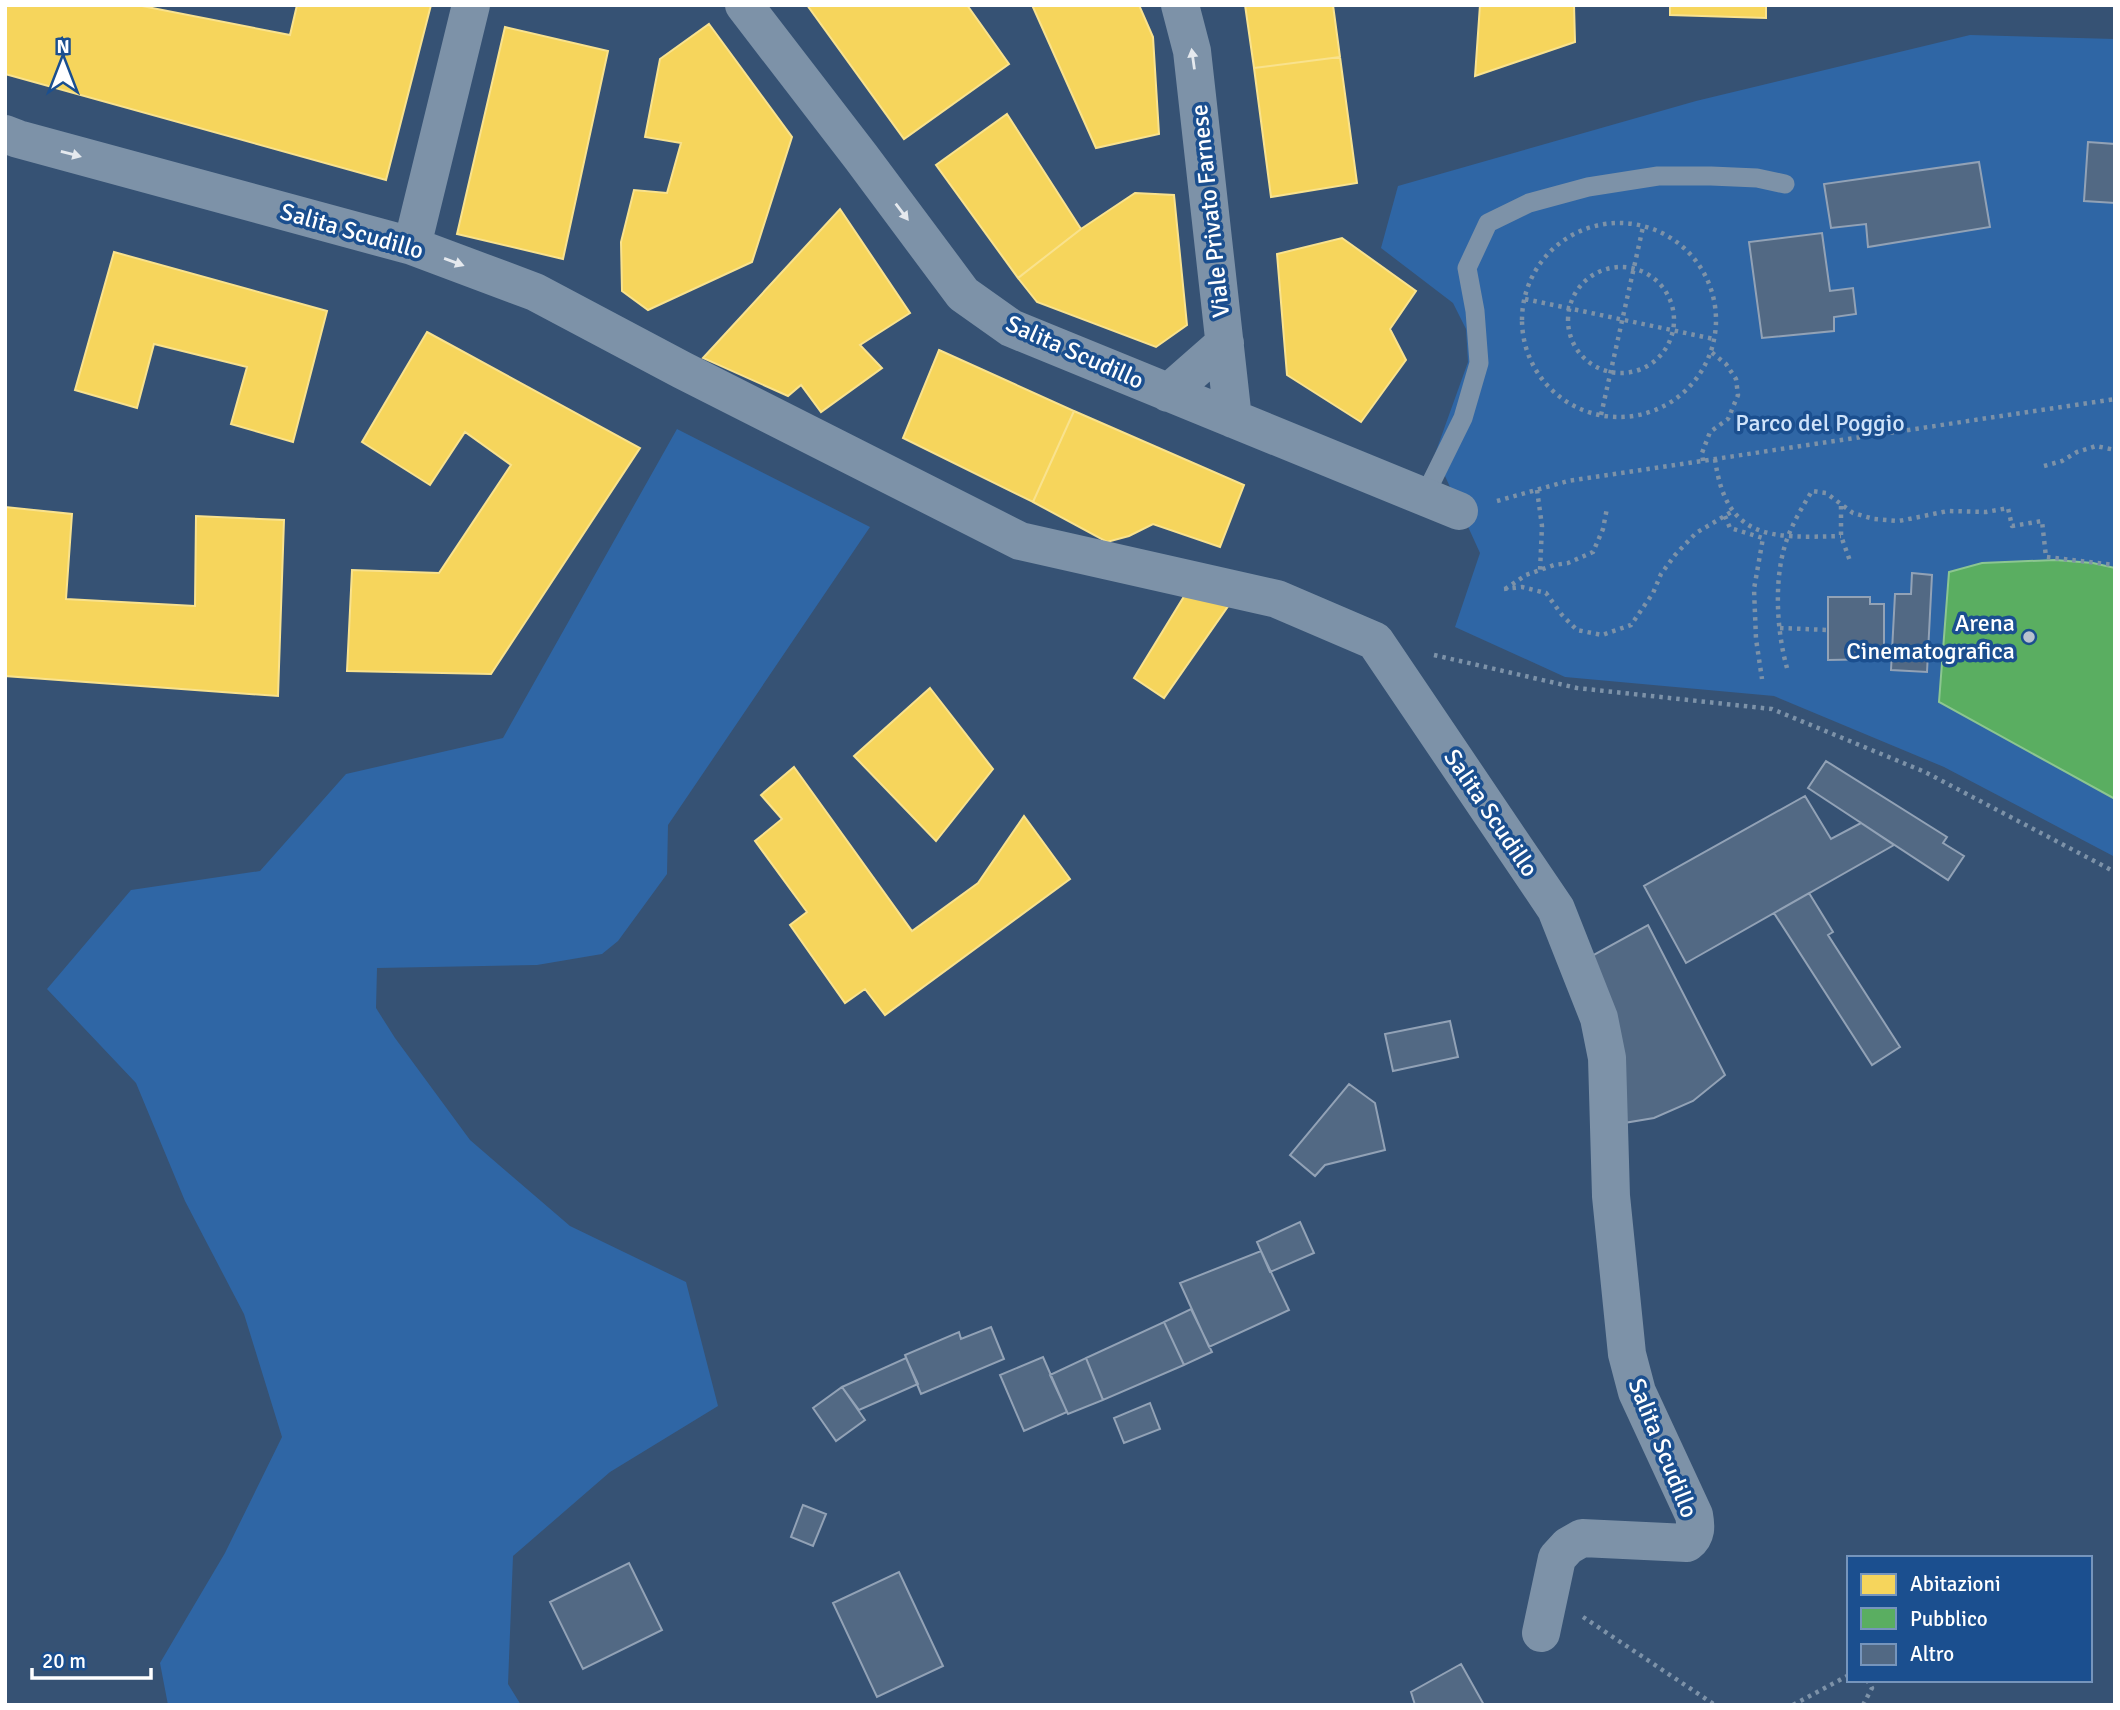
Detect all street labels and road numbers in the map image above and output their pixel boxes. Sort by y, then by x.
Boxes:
street label: Viale Privato Farnese [1184,103,1236,319]
street label: Salita Scudillo [277,196,427,266]
street label: Salita Scudillo [1001,308,1149,396]
street label: Salita Scudillo [1437,743,1545,883]
street label: Salita Scudillo [1621,1374,1705,1522]

